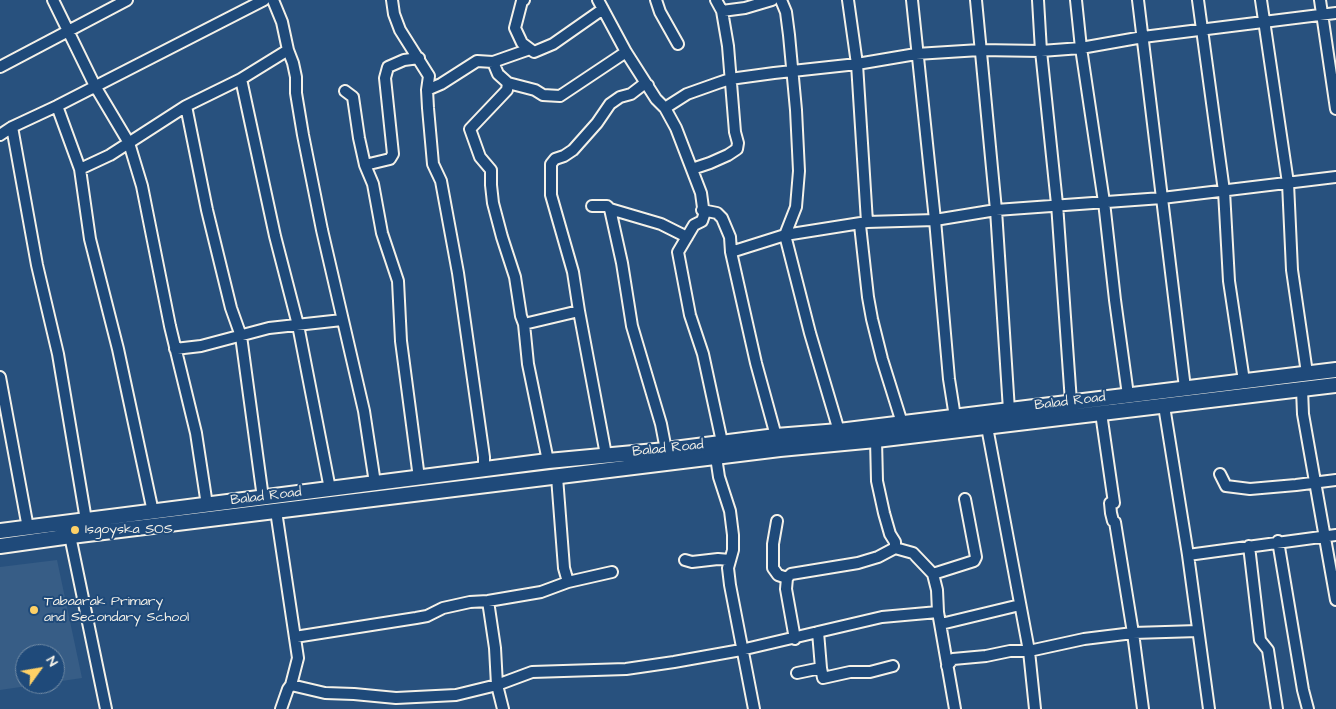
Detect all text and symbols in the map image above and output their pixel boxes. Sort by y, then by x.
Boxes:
street label: Balad Road [1034,389,1106,415]
street label: Balad Road [632,437,704,461]
street label: Balad Road [230,484,302,510]
place label: Isgoyska SOS [85,522,173,538]
marker: Isgoyska SOS [69,524,81,536]
place label: Tabaarak Primary and Secondary School [44,594,189,626]
marker: Tabaarak Primary and Secondary School [28,604,40,616]
north arrow [15,644,65,694]
text: N [41,653,63,671]

